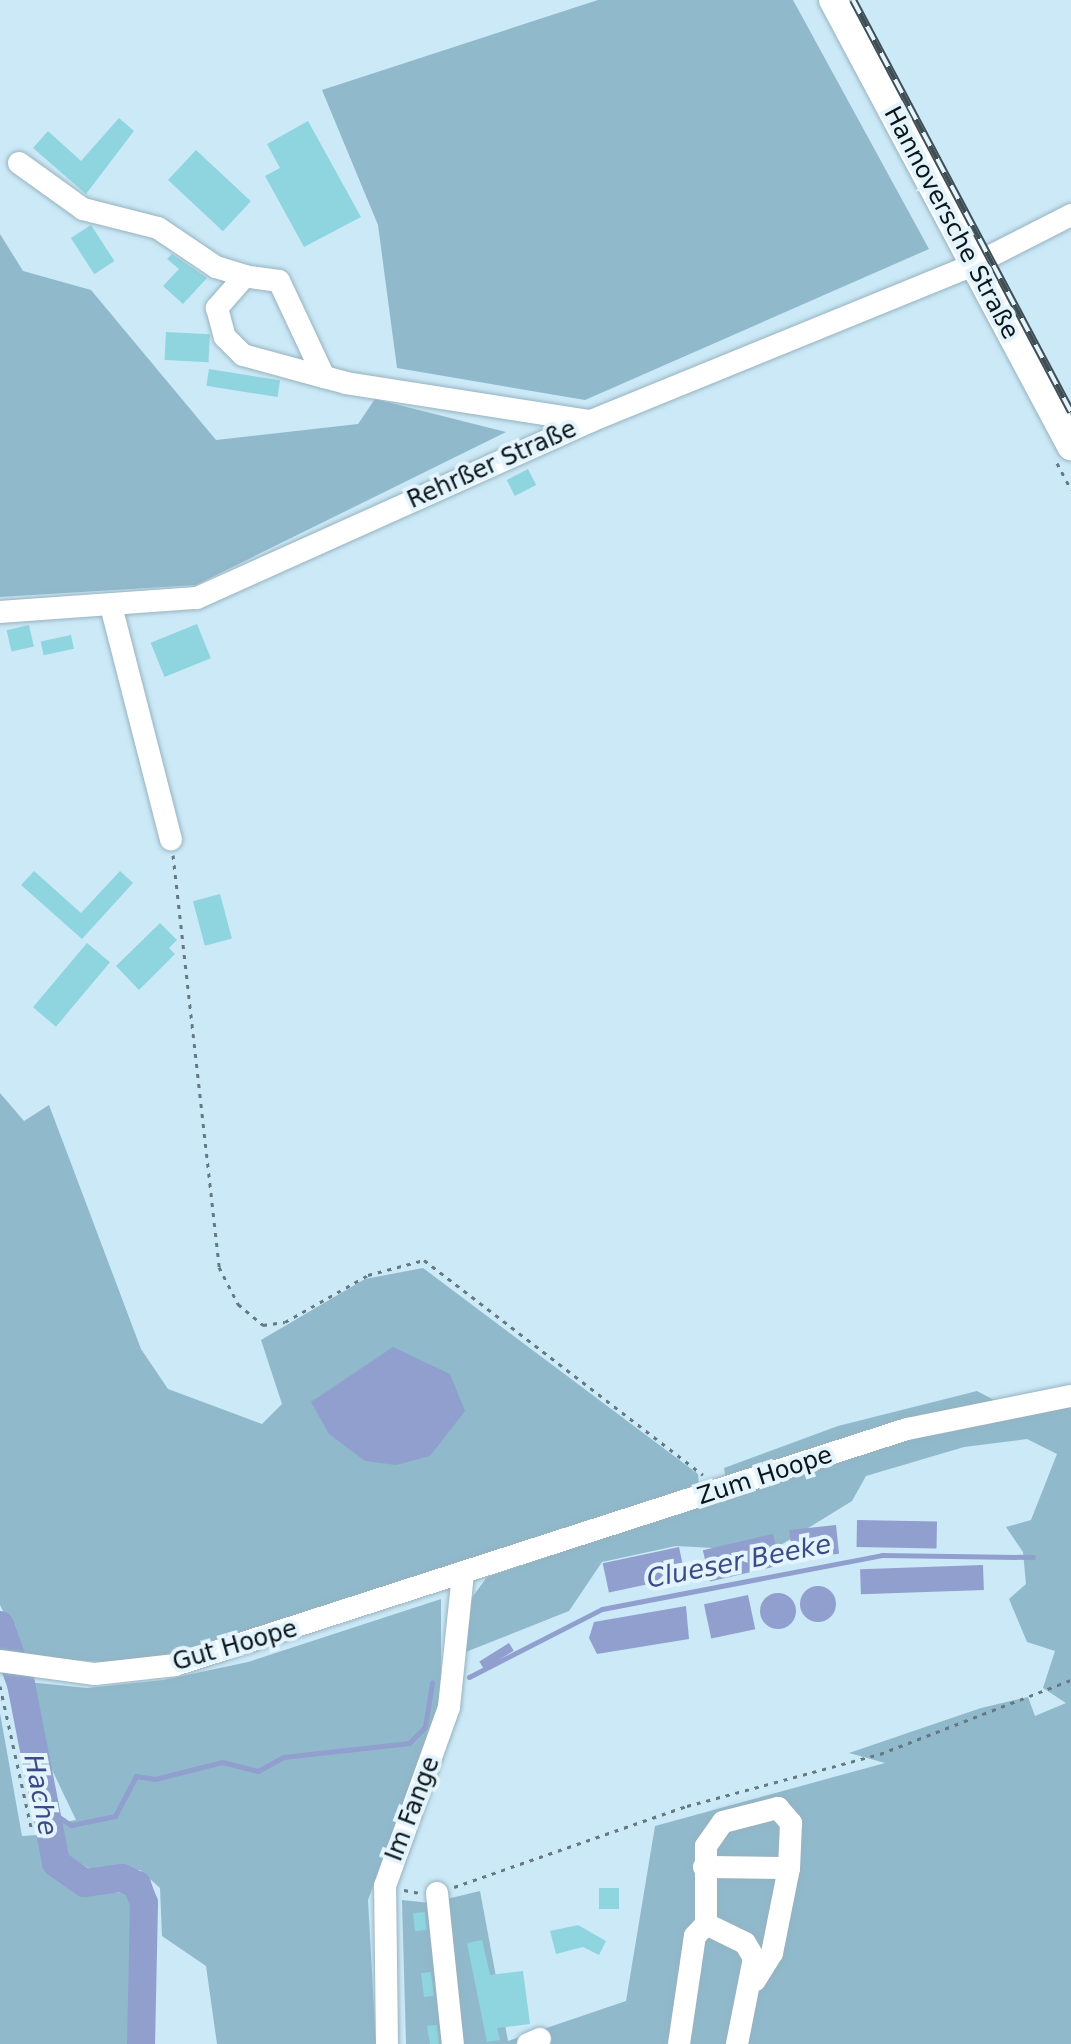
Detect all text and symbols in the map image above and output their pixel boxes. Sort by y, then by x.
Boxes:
street label: Hannoversche Straße [877,102,1025,344]
street label: Rehrßer Straße [403,415,581,515]
street label: Zum Hoope [694,1441,836,1511]
water label: Clueser Beeke [644,1529,834,1595]
street label: Gut Hoope [169,1614,301,1678]
water label: Hache [17,1752,63,1838]
street label: Im Fange [380,1753,446,1865]

